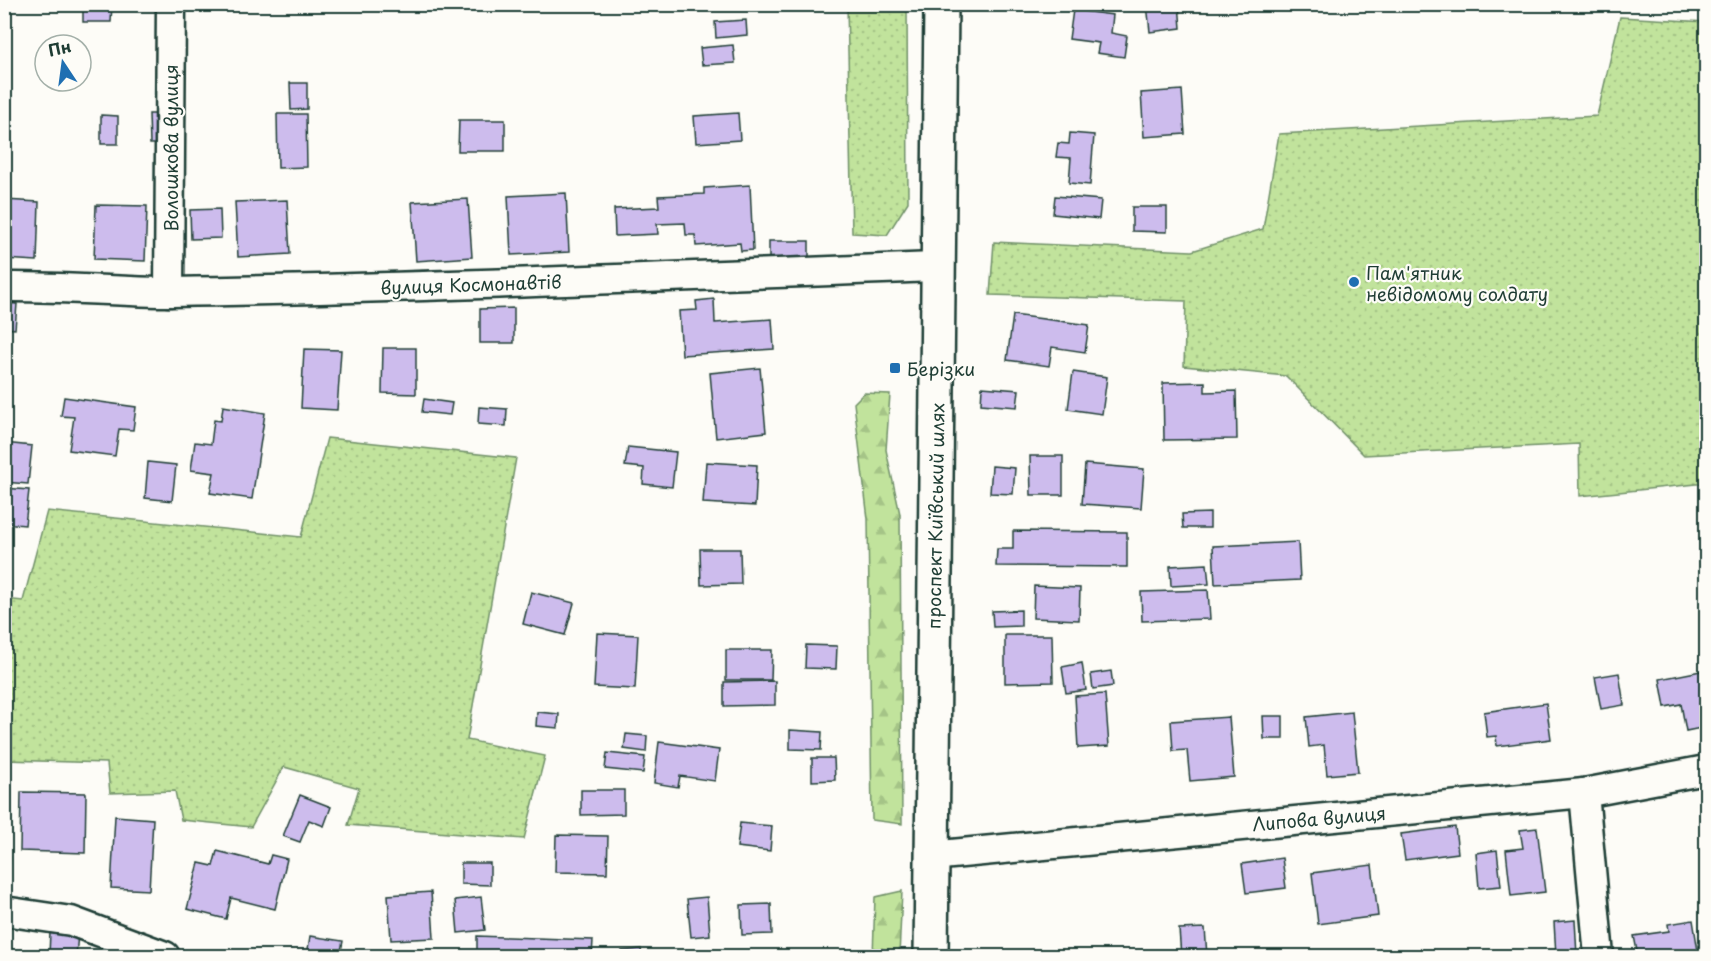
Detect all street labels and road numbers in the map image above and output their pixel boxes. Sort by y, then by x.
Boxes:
street label: Волошкова вулиця [157,64,184,232]
street label: вулиця Космонавтів [380,267,562,301]
street label: проспект Київський шлях [920,403,950,629]
street label: Липова вулиця [1251,799,1387,837]

